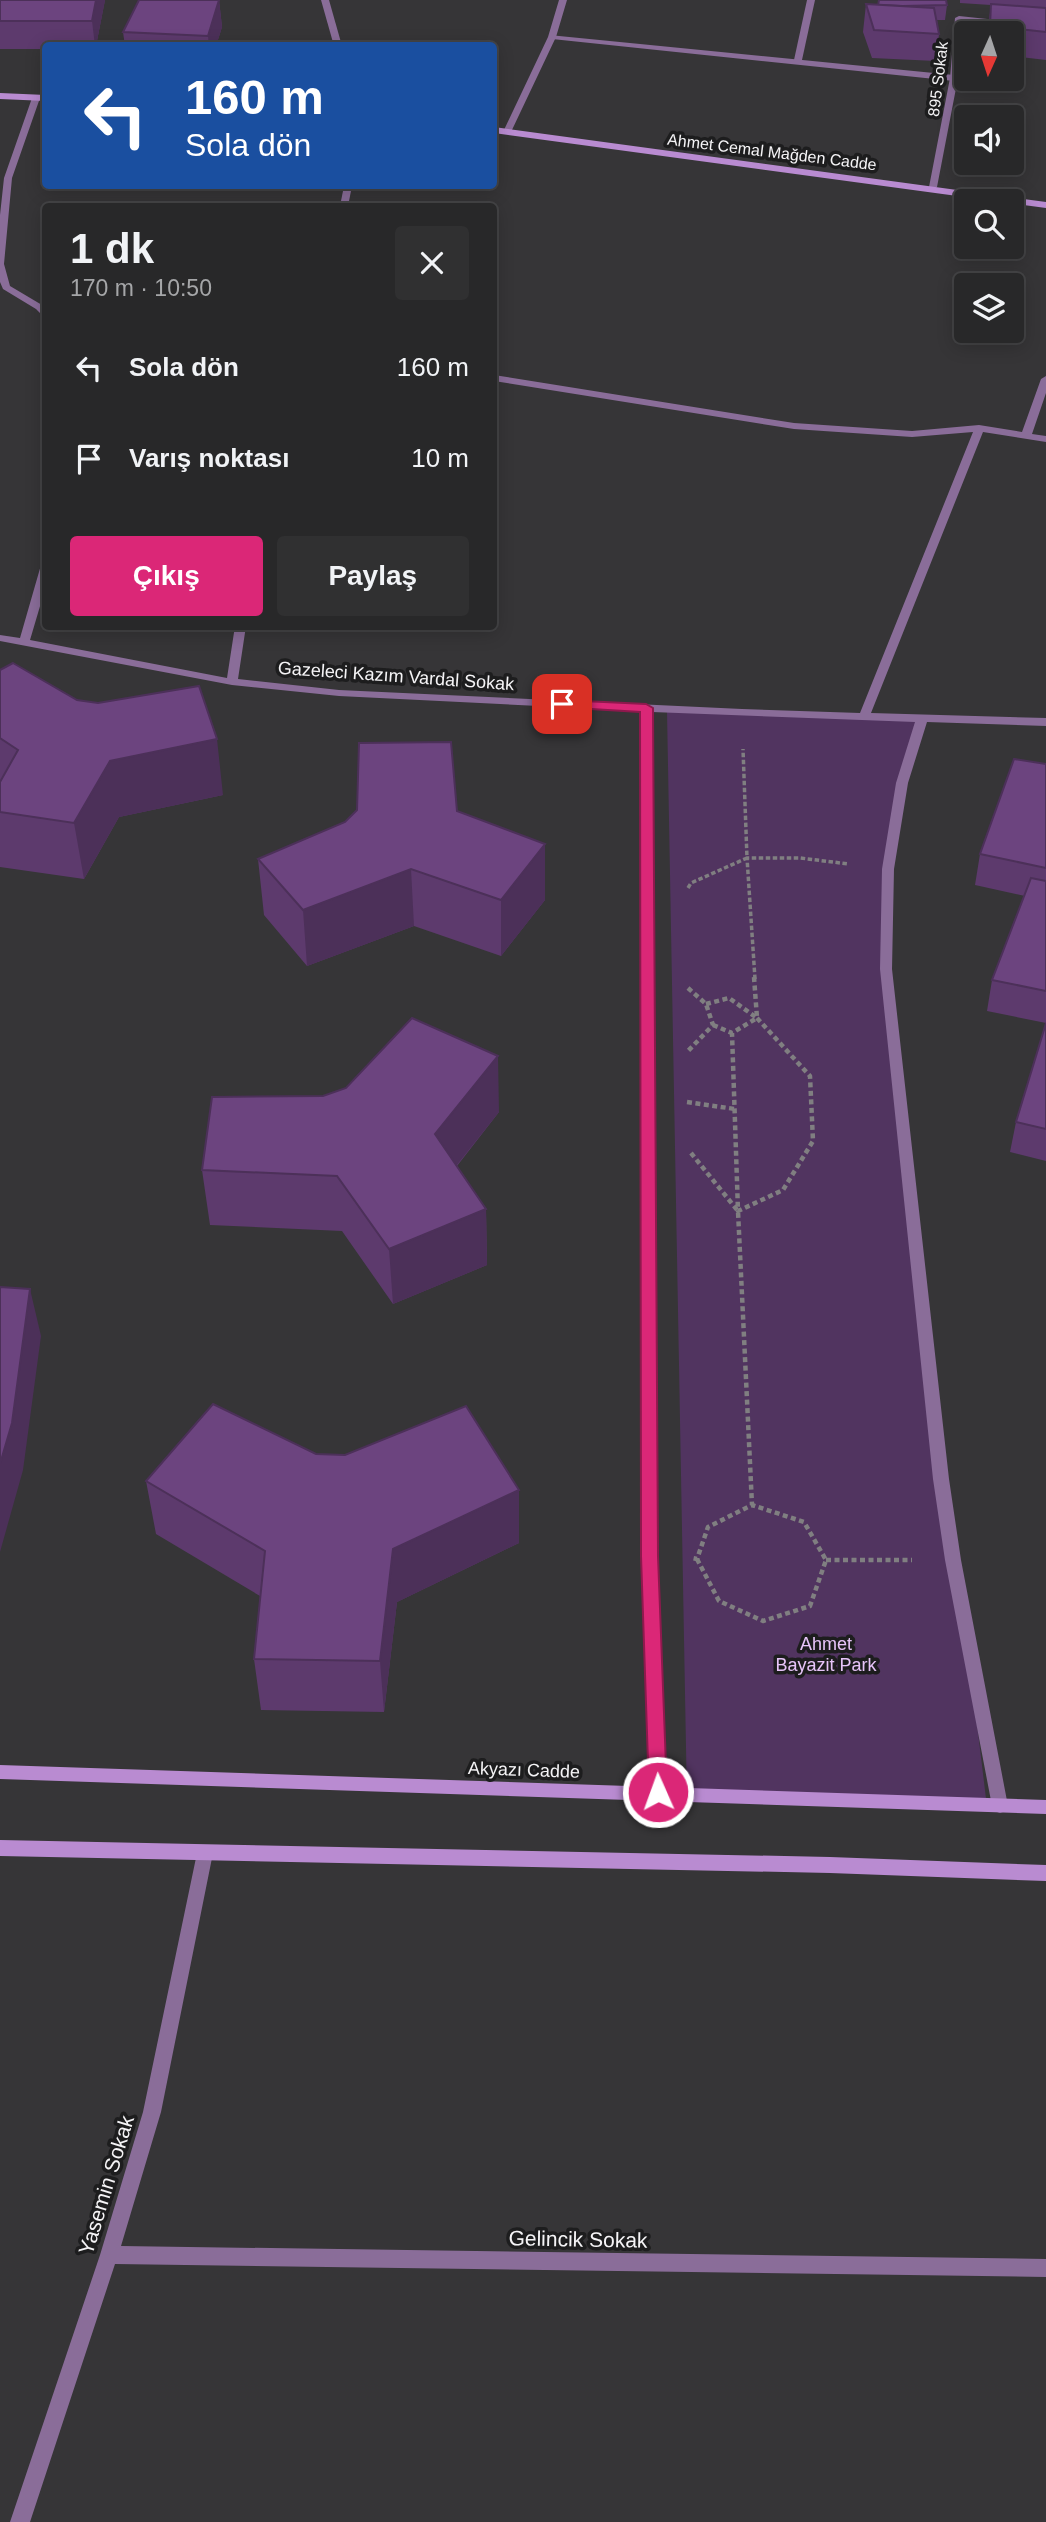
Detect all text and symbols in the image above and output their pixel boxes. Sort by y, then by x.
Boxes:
north arrow [954,21,1024,91]
map controls [954,21,1024,343]
street label: 895 Sokak [925,39,951,118]
icon: left [70,70,161,161]
text: 160 m [185,70,324,124]
button: sound [954,105,1024,175]
text: Sola dön [185,127,311,163]
street label: Ahmet Cemal Mağden Cadde [666,131,878,173]
button: search [954,189,1024,259]
text: 1 dk [70,225,154,272]
button: close [395,226,469,300]
button: layers [954,273,1024,343]
text: 170 m · 10:50 [70,275,212,301]
icon: left [70,349,108,387]
text: Sola dön [129,352,239,382]
text: 160 m [397,352,469,382]
icon: arrive [70,440,108,478]
text: Varış noktası [129,443,289,473]
text: 10 m [411,443,469,473]
button: Çıkış [70,536,263,616]
button: Paylaş [277,536,469,616]
street label: Gazeleci Kazım Vardal Sokak [277,658,516,694]
pin [532,674,592,734]
icon: arrive [543,685,581,723]
park label: Ahmet Bayazit Park [775,1634,878,1675]
position arrow [621,1755,695,1829]
street label: Akyazı Cadde [468,1758,580,1782]
street label: Yasemin Sokak [74,2112,138,2257]
street label: Gelincik Sokak [508,2226,648,2252]

